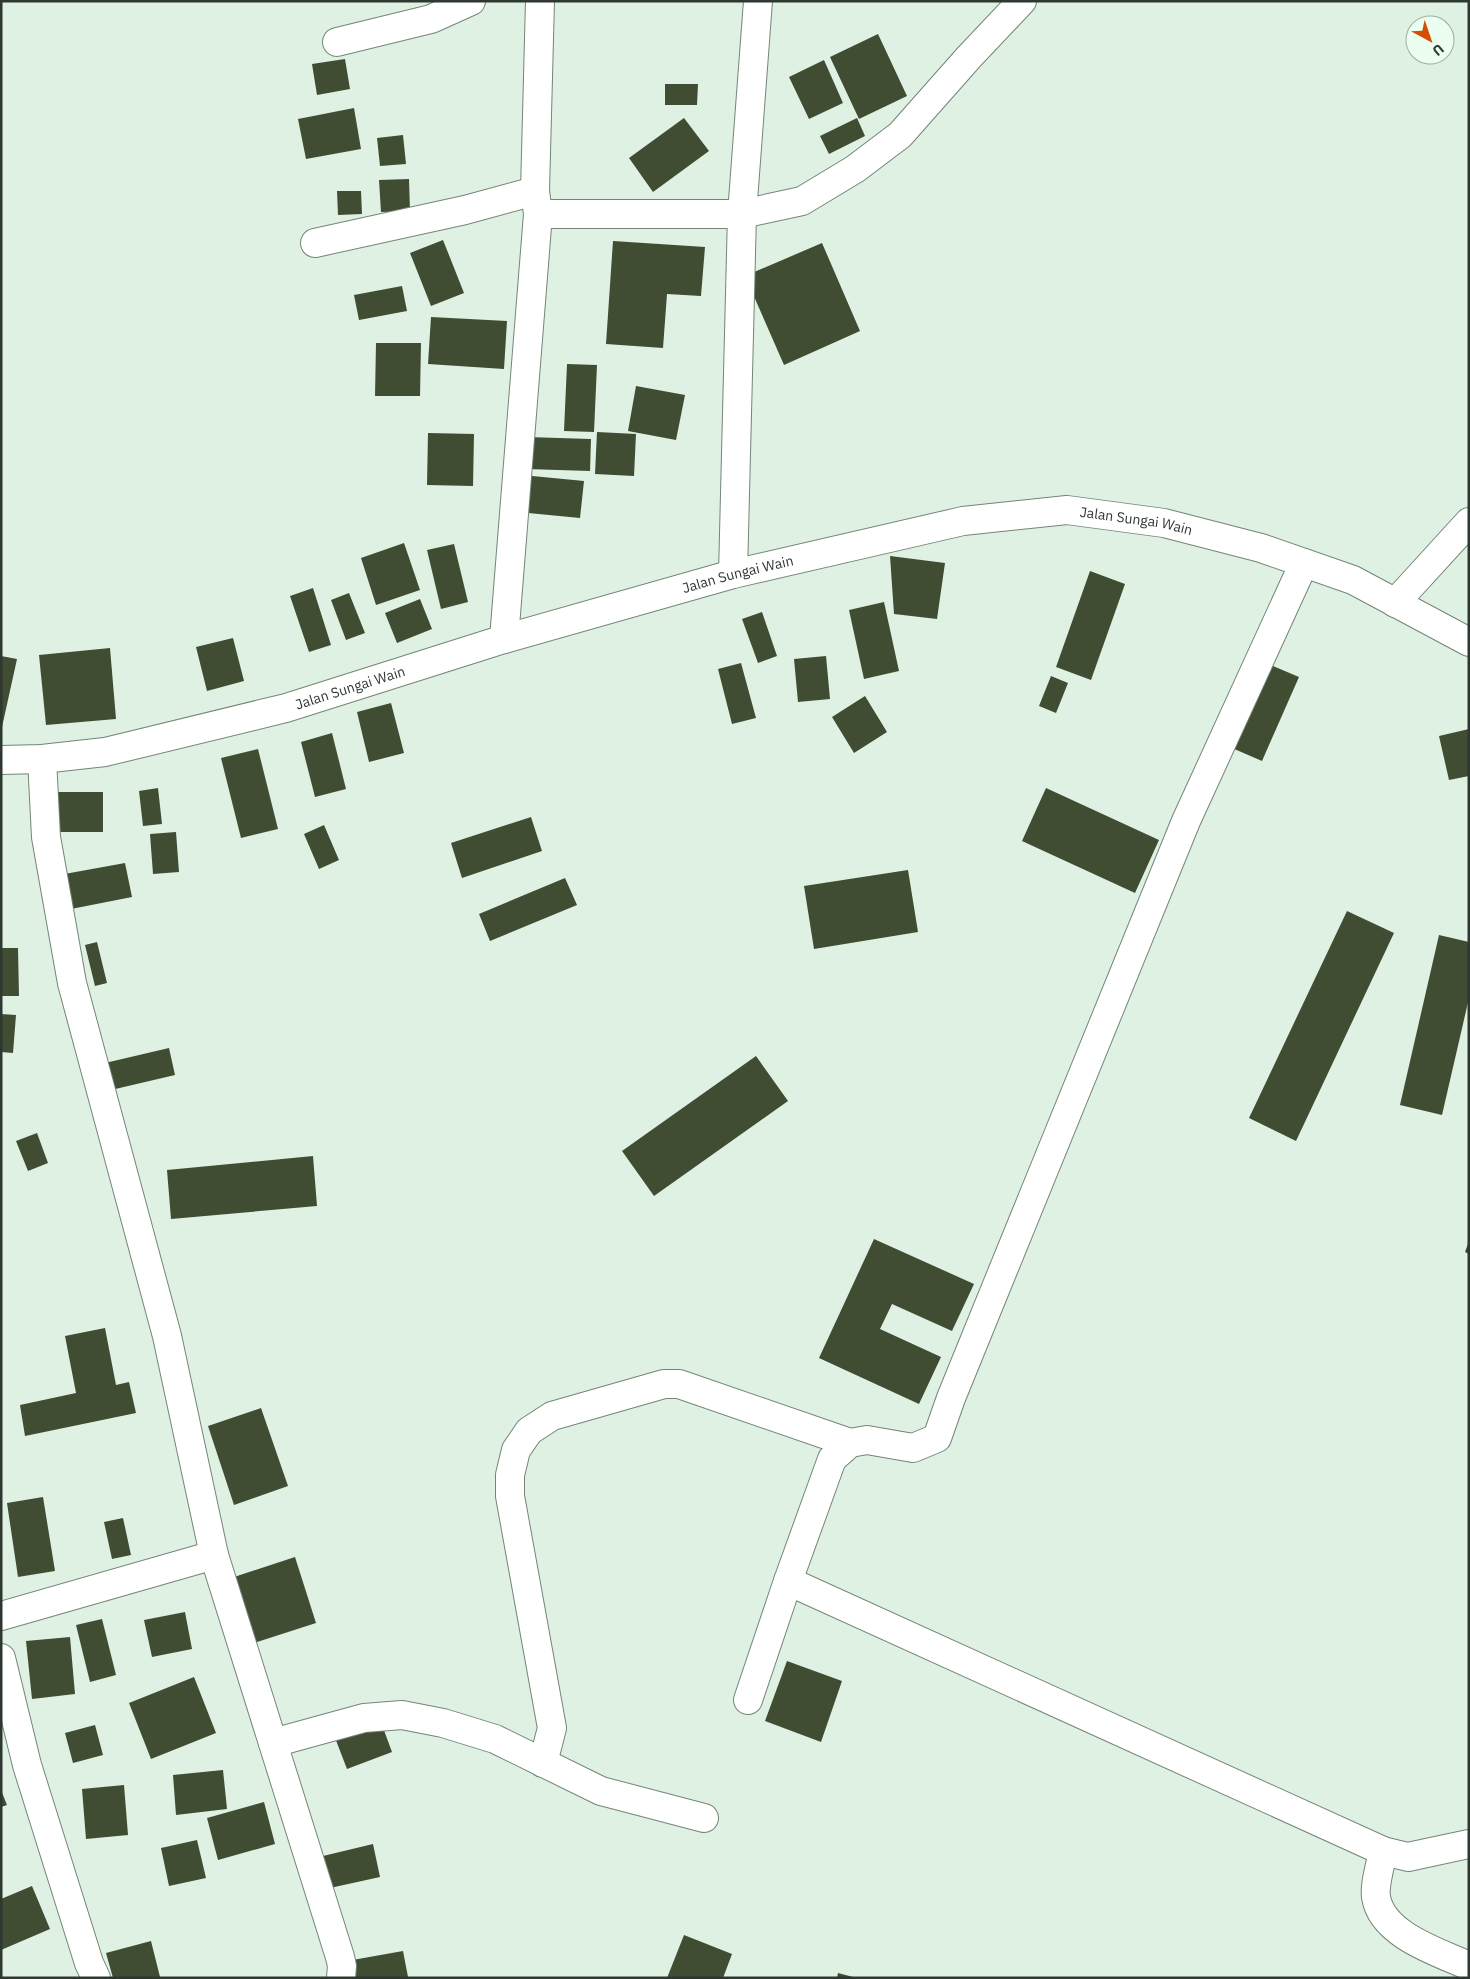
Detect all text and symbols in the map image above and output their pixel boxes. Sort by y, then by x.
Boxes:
north arrow [1405,15,1455,65]
text: U [1429,40,1448,60]
street label: Jalan Sungai Wain [1079,503,1195,539]
street label: Jalan Sungai Wain [680,551,795,597]
street label: Jalan Sungai Wain [293,662,407,713]

